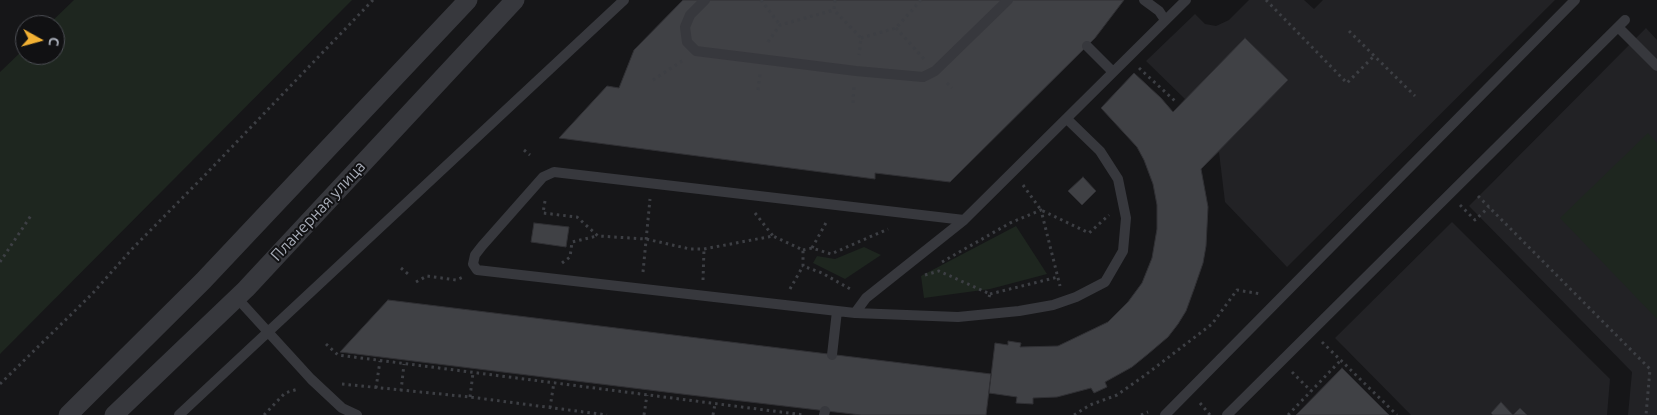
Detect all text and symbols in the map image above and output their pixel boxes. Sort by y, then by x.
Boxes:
north arrow [15,15,65,65]
text: С [45,36,62,47]
street label: Планерная улица [267,157,369,265]

